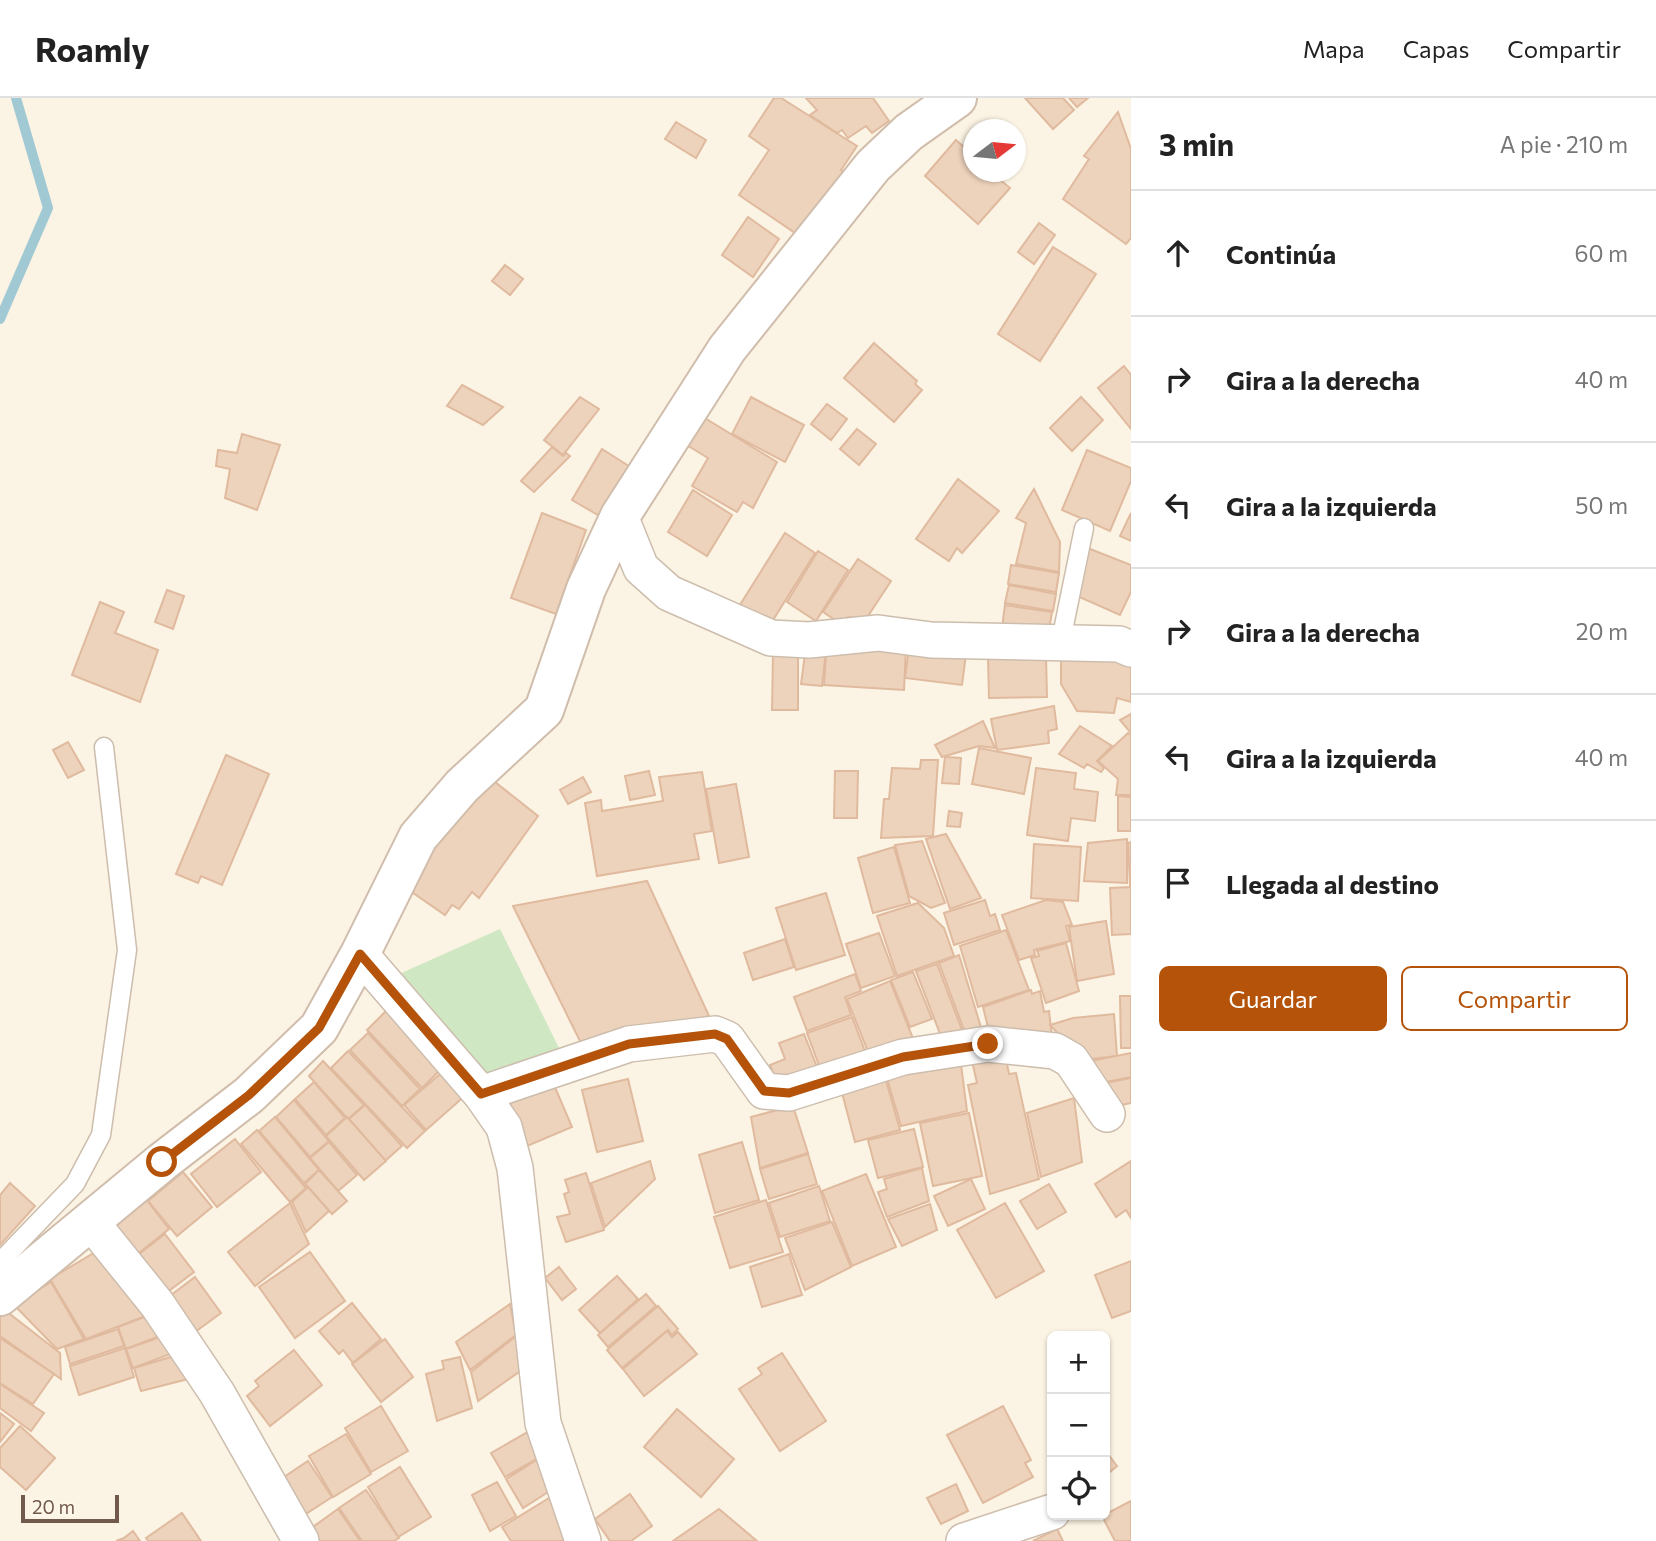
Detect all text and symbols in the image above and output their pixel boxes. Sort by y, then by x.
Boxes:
text: Roamly [35,28,150,69]
text: Mapa [1303,34,1365,63]
text: Capas [1403,34,1469,63]
text: Compartir [1507,34,1621,63]
north arrow [963,119,1026,182]
text: 3 min [1159,125,1234,162]
text: A pie · 210 m [1500,130,1628,158]
icon: ahead [1159,234,1197,272]
text: Continúa [1226,238,1336,269]
text: 60 m [1575,239,1628,267]
icon: right [1159,360,1197,398]
text: Gira a la derecha [1226,364,1420,395]
text: 40 m [1575,365,1628,393]
icon: left [1159,486,1197,524]
text: Gira a la izquierda [1226,490,1437,521]
text: 50 m [1575,491,1628,519]
icon: right [1159,612,1197,650]
text: Gira a la derecha [1226,616,1420,647]
text: 20 m [1576,617,1628,645]
icon: left [1159,738,1197,776]
text: Gira a la izquierda [1226,742,1437,773]
text: 40 m [1575,743,1628,771]
icon: arrive [1159,864,1197,902]
text: Llegada al destino [1226,868,1439,899]
button: Guardar [1159,966,1387,1031]
button: Compartir [1401,966,1628,1031]
route end [972,1028,1003,1059]
route start [146,1146,177,1177]
map controls [1047,1331,1110,1520]
button: + [1047,1331,1110,1394]
button: − [1047,1394,1110,1457]
button: locate [1047,1457,1110,1520]
scale bar [21,1492,119,1524]
text: 20 m [32,1495,75,1518]

